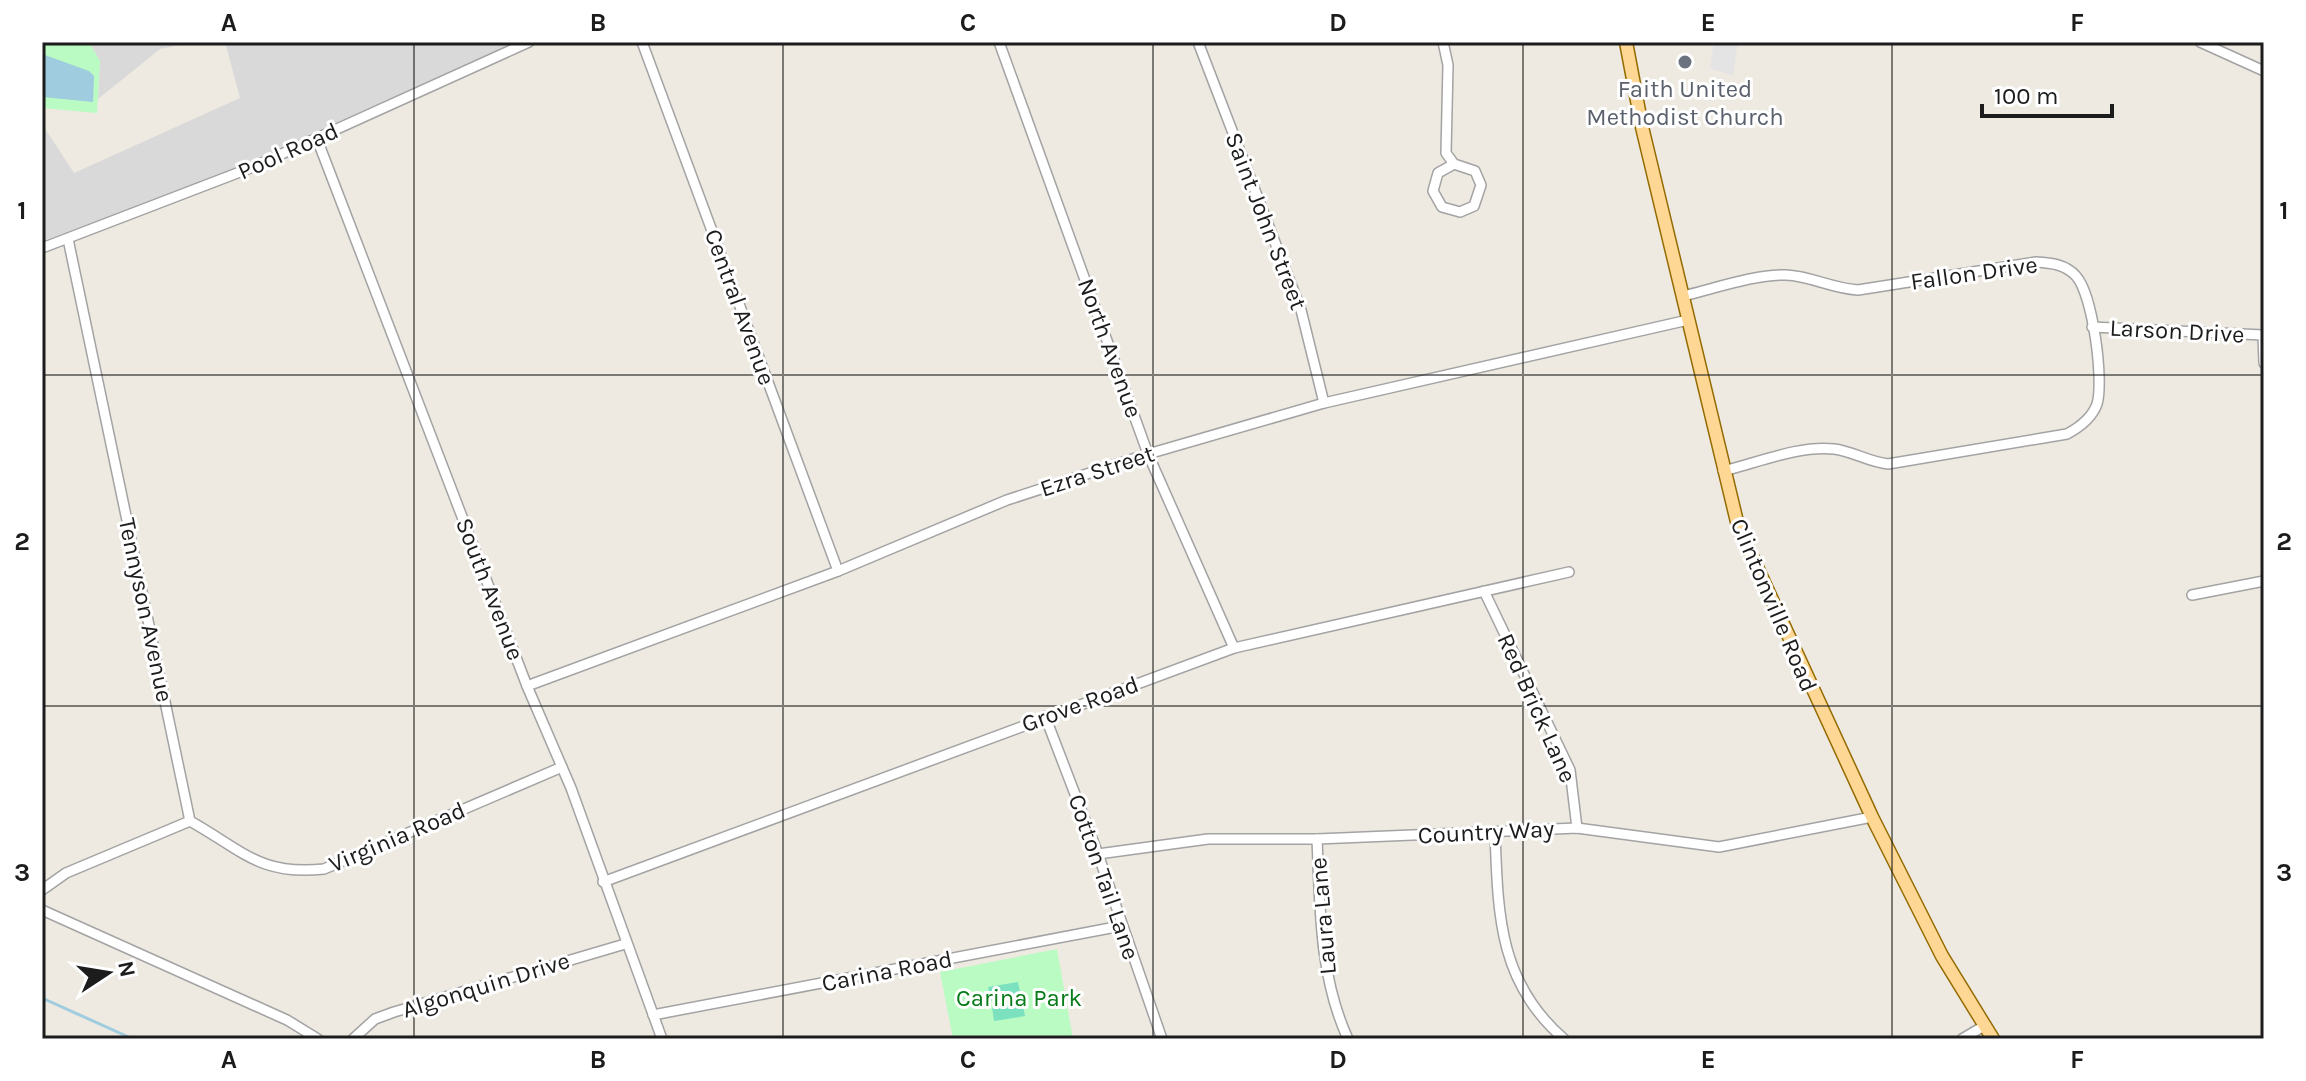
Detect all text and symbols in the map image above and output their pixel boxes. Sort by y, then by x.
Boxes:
text: A [221,7,237,38]
text: B [590,7,606,38]
text: C [960,7,976,38]
text: D [1329,7,1347,38]
text: E [1700,7,1716,38]
text: F [2070,7,2084,38]
marker: Faith United Methodist Church [1676,53,1694,71]
scale bar [1982,68,2112,118]
place label: Faith United Methodist Church [1586,75,1784,131]
text: 100 m [1994,82,2059,110]
street label: Pool Road [233,116,343,186]
street label: Saint John Street [1219,128,1313,314]
text: 1 [17,195,27,226]
text: 1 [2279,195,2289,226]
street label: Central Avenue [699,225,781,389]
street label: Fallon Drive [1909,250,2039,296]
street label: North Avenue [1072,274,1148,422]
street label: Larson Drive [2109,313,2245,349]
street label: Ezra Street [1036,439,1158,503]
street label: South Avenue [450,514,530,664]
street label: Clintonville Road [1725,514,1823,696]
street label: Tennyson Avenue [113,515,179,705]
text: 2 [14,526,30,557]
text: 2 [2276,526,2292,557]
street label: Red Brick Lane [1492,629,1582,787]
street label: Grove Road [1018,670,1142,738]
street label: Cotton Tail Lane [1063,791,1145,963]
street label: Virginia Road [325,796,469,878]
street label: Country Way [1417,814,1555,850]
street label: Laura Lane [1304,856,1342,976]
text: 3 [14,857,30,888]
text: 3 [2276,857,2292,888]
north arrow [68,933,148,1013]
street label: Carina Road [819,945,955,997]
street label: Algonquin Drive [399,946,573,1024]
text: N [112,959,141,979]
park label: Carina Park [956,984,1082,1012]
text: A [221,1044,237,1075]
text: B [590,1044,606,1075]
text: C [960,1044,976,1075]
text: D [1329,1044,1347,1075]
text: E [1700,1044,1716,1075]
text: F [2070,1044,2084,1075]

